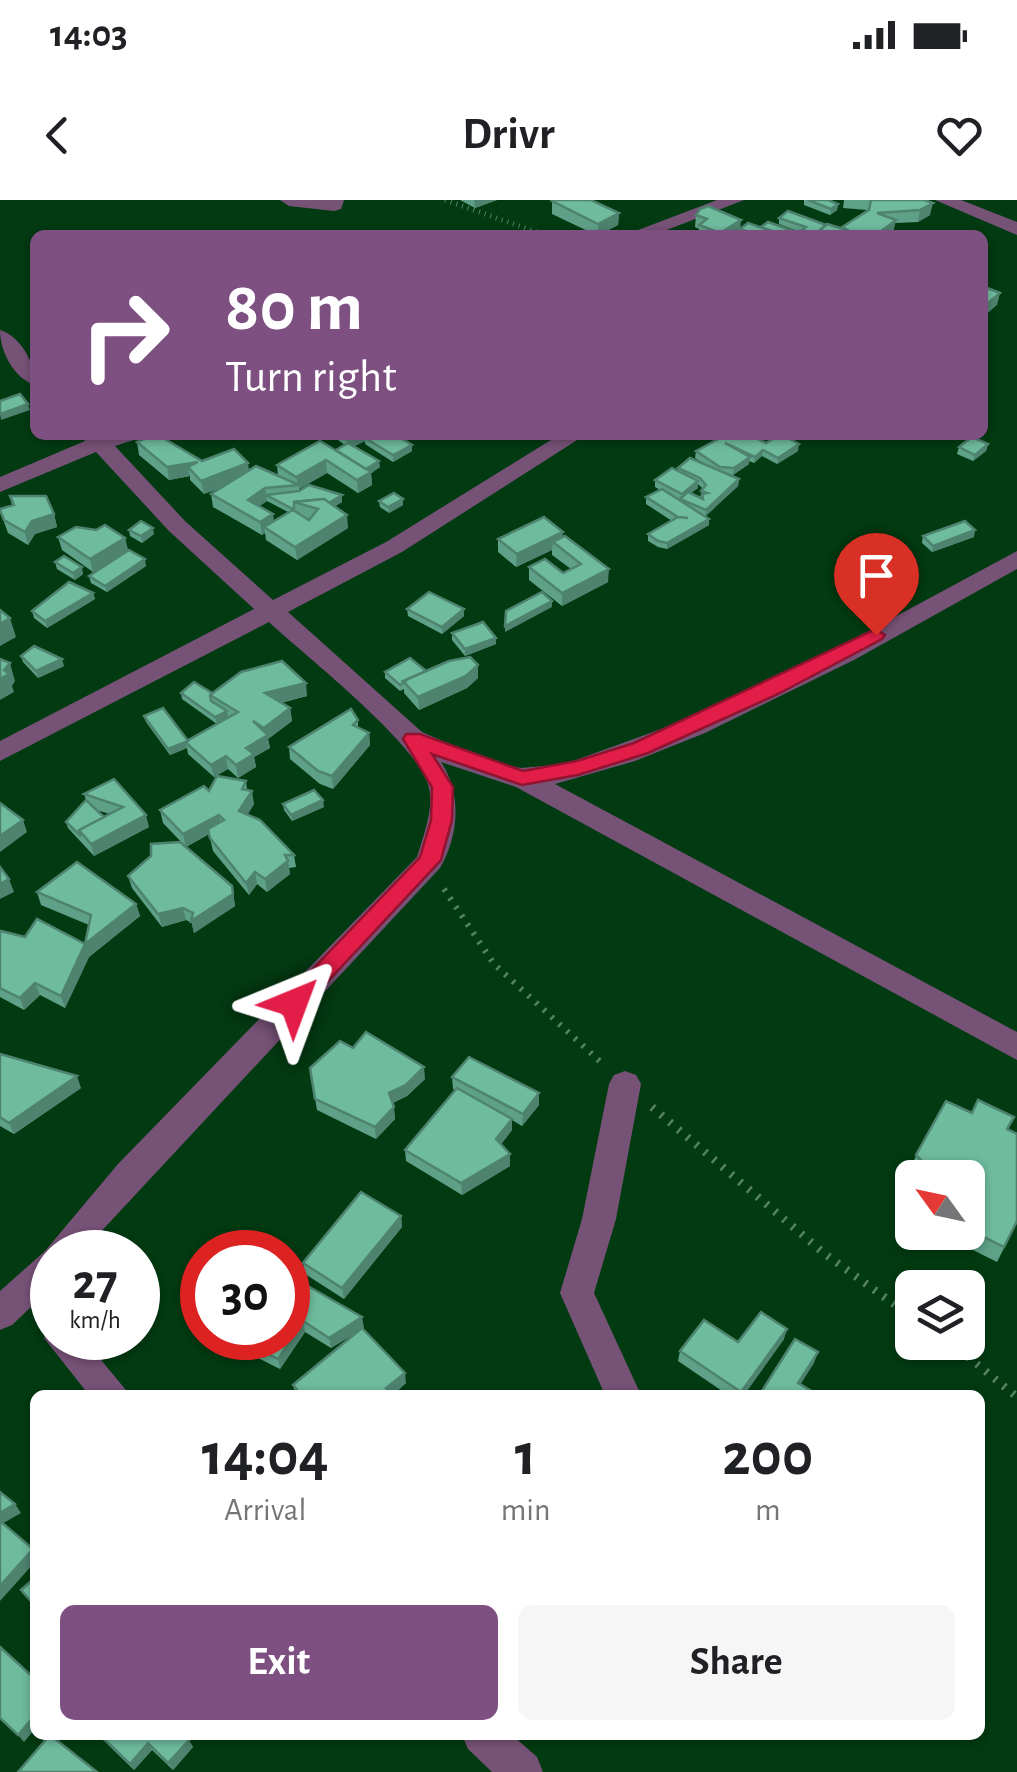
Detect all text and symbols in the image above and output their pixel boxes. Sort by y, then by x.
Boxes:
text: 14:03 [50,16,128,54]
icon: back [30,108,85,163]
icon: heart [932,108,987,163]
text: Drivr [462,112,555,157]
icon: right [60,270,190,400]
text: 80 m [225,273,363,343]
text: Turn right [225,355,397,400]
pin [834,533,919,636]
icon: arrive [849,548,904,603]
position arrow [242,951,346,1055]
north arrow [895,1160,985,1250]
map controls [895,1160,985,1360]
speed limit sign: 30 [180,1230,310,1360]
text: 27 [72,1258,118,1308]
button: layers [895,1270,985,1360]
text: km/h [69,1308,121,1333]
text: 14:04 [202,1426,329,1486]
text: 1 [515,1426,536,1486]
text: 200 [722,1426,813,1486]
text: Arrival [224,1494,306,1526]
text: min [501,1494,551,1526]
text: m [755,1494,781,1526]
button: Exit [60,1605,498,1720]
button: Share [518,1605,955,1720]

